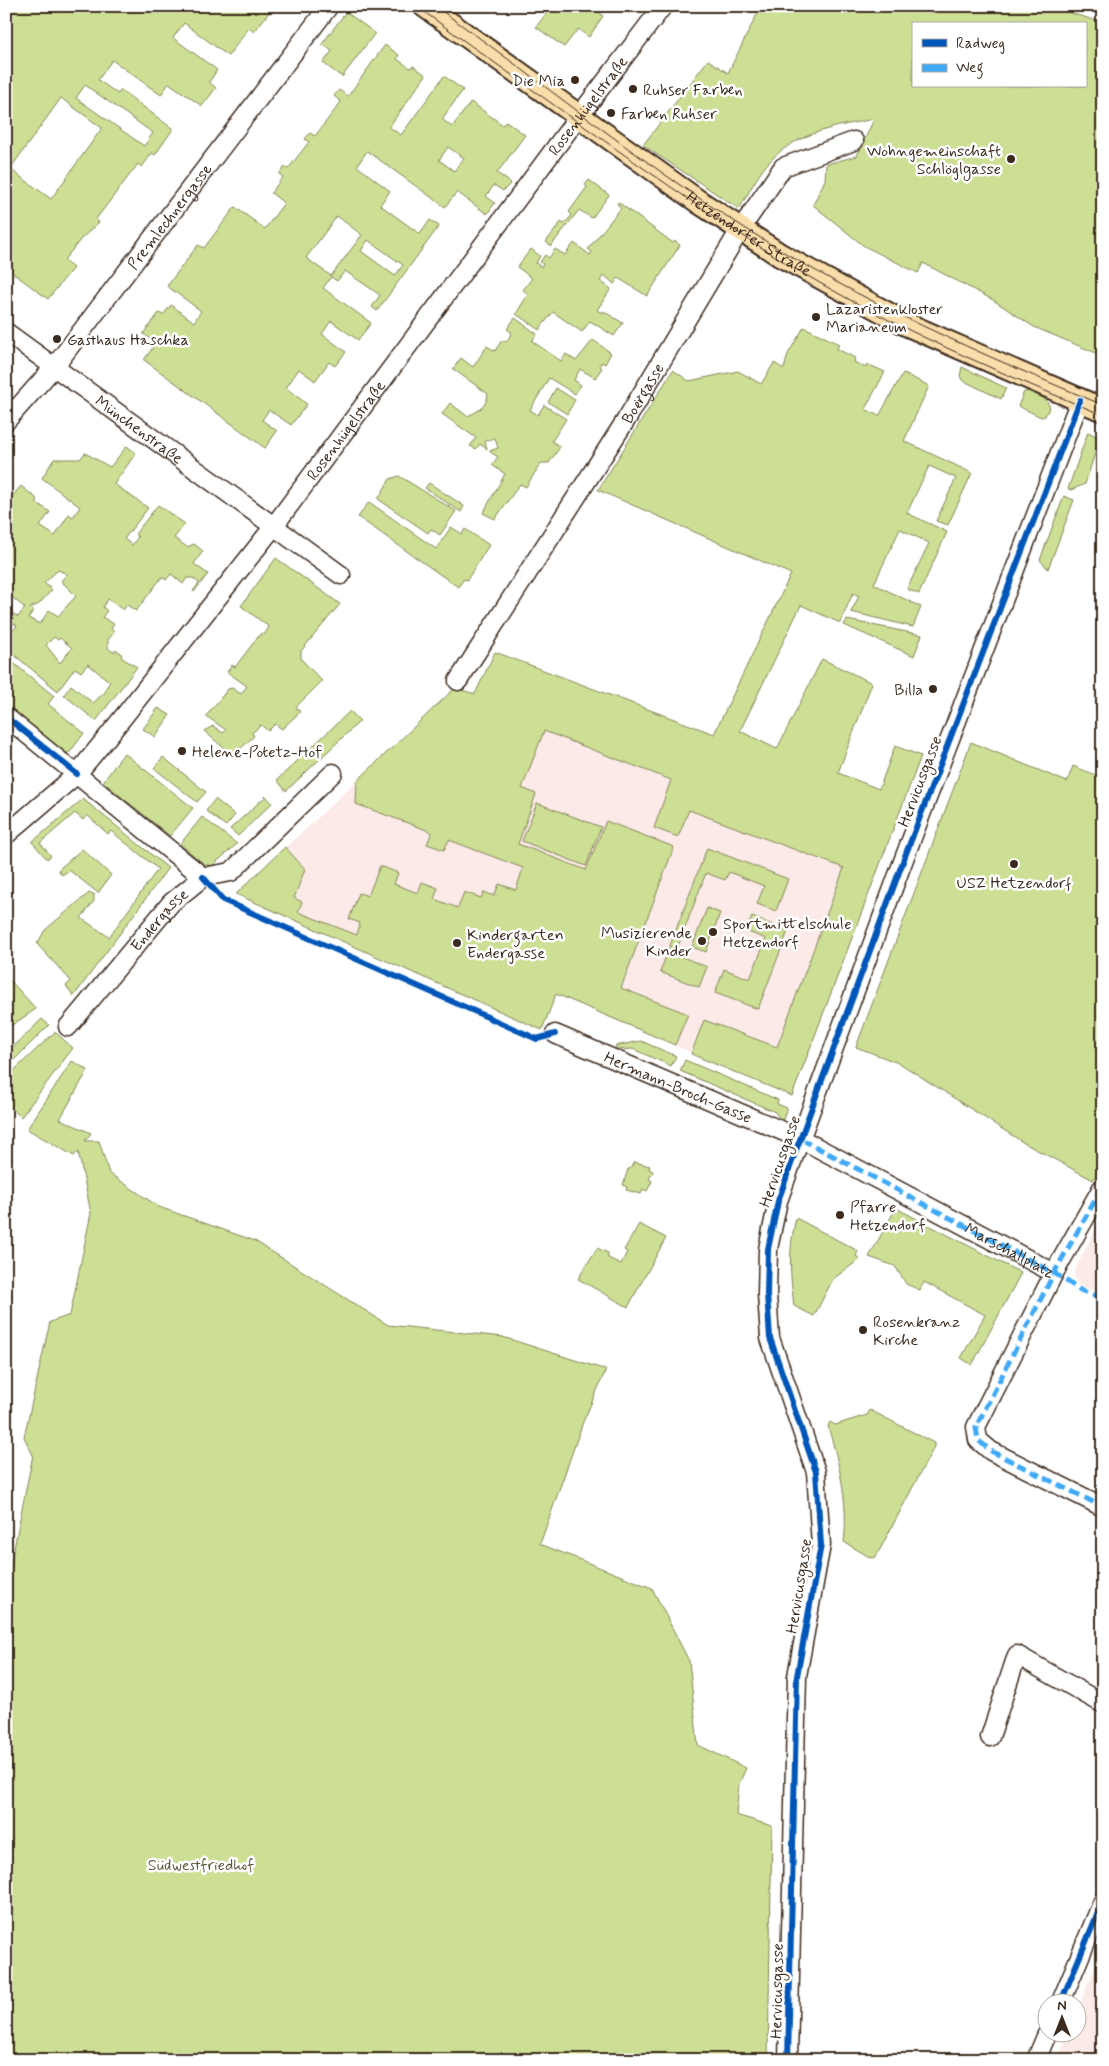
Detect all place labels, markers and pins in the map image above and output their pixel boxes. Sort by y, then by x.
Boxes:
place label: Die Mia [512,71,565,92]
marker: Die Mia [569,74,581,86]
place label: Ruhser Farben [643,80,742,101]
marker: Ruhser Farben [627,83,639,95]
place label: Farben Ruhser [621,104,717,125]
marker: Farben Ruhser [605,107,617,119]
place label: Wohngemeinschaft Schlöglgasse [867,141,1001,181]
marker: Wohngemeinschaft Schlöglgasse [1005,153,1017,165]
place label: Lazaristenkloster Marianeum [826,299,943,338]
marker: Lazaristenkloster Marianeum [810,311,822,323]
place label: Gasthaus Haschka [67,330,189,351]
marker: Gasthaus Haschka [51,333,63,345]
place label: Billa [894,680,923,701]
marker: Billa [927,683,939,695]
place label: Helene-Potetz-Hof [192,742,322,763]
marker: Helene-Potetz-Hof [176,745,188,757]
marker: USZ Hetzendorf [1008,858,1020,870]
place label: USZ Hetzendorf [956,873,1072,894]
place label: Sportmittelschule Hetzendorf [723,914,851,953]
place label: Musizierende Kinder [601,923,692,962]
place label: Kindergarten Endergasse [467,925,564,964]
marker: Sportmittelschule Hetzendorf [707,926,719,938]
marker: Musizierende Kinder [696,935,708,947]
marker: Kindergarten Endergasse [451,937,463,949]
place label: Pfarre Hetzendorf [850,1197,926,1236]
marker: Pfarre Hetzendorf [834,1209,846,1221]
place label: Rosenkranz Kirche [873,1312,960,1351]
marker: Rosenkranz Kirche [857,1324,869,1336]

